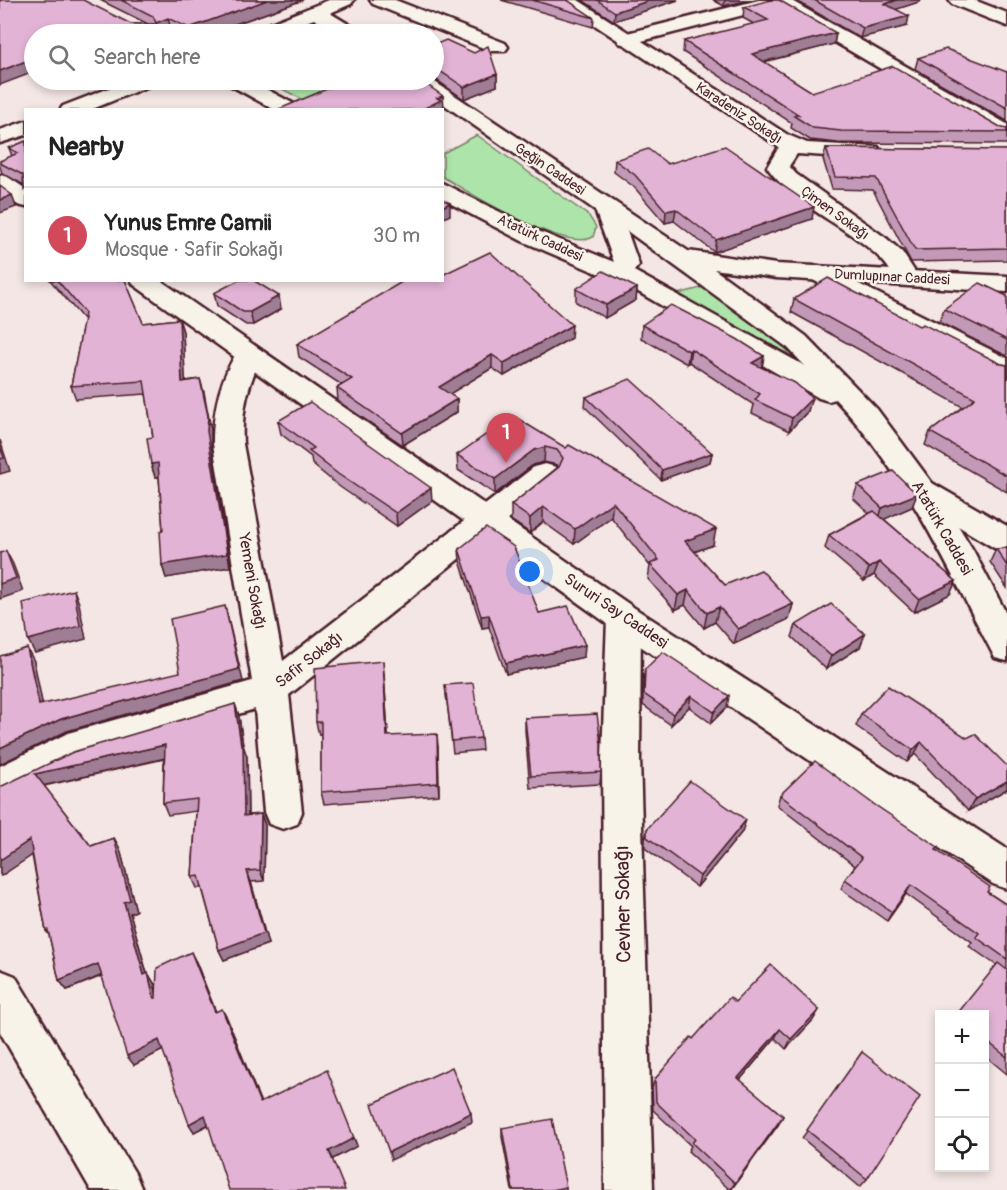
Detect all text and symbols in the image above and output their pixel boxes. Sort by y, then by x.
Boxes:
search box [24,24,444,90]
icon: search [45,41,78,74]
text: Search here [93,43,200,71]
street label: Karadeniz Sokağı [692,79,786,147]
text: Nearby [48,131,124,163]
street label: Geğin Caddesi [511,139,589,199]
street label: Çimen Sokağı [798,183,872,243]
text: Yunus Emre Camii [105,209,272,237]
street label: Atatürk Caddesi [495,211,586,265]
text: 1 [64,223,71,248]
text: 30 m [373,223,420,248]
text: Mosque · Safir Sokağı [105,237,284,262]
street label: Dumlupınar Caddesi [834,265,951,289]
pin: 1 [486,414,526,463]
street label: Atatürk Caddesi [907,477,977,579]
street label: Yemeni Sokağı [234,530,270,631]
your location [515,557,544,586]
street label: Sururi Say Caddesi [560,569,672,653]
street label: Safir Sokağı [271,627,347,693]
street label: Cevher Sokağı [609,845,637,963]
map controls [935,1010,989,1172]
button: + [935,1010,989,1064]
button: − [935,1064,989,1118]
button: locate [935,1118,989,1172]

